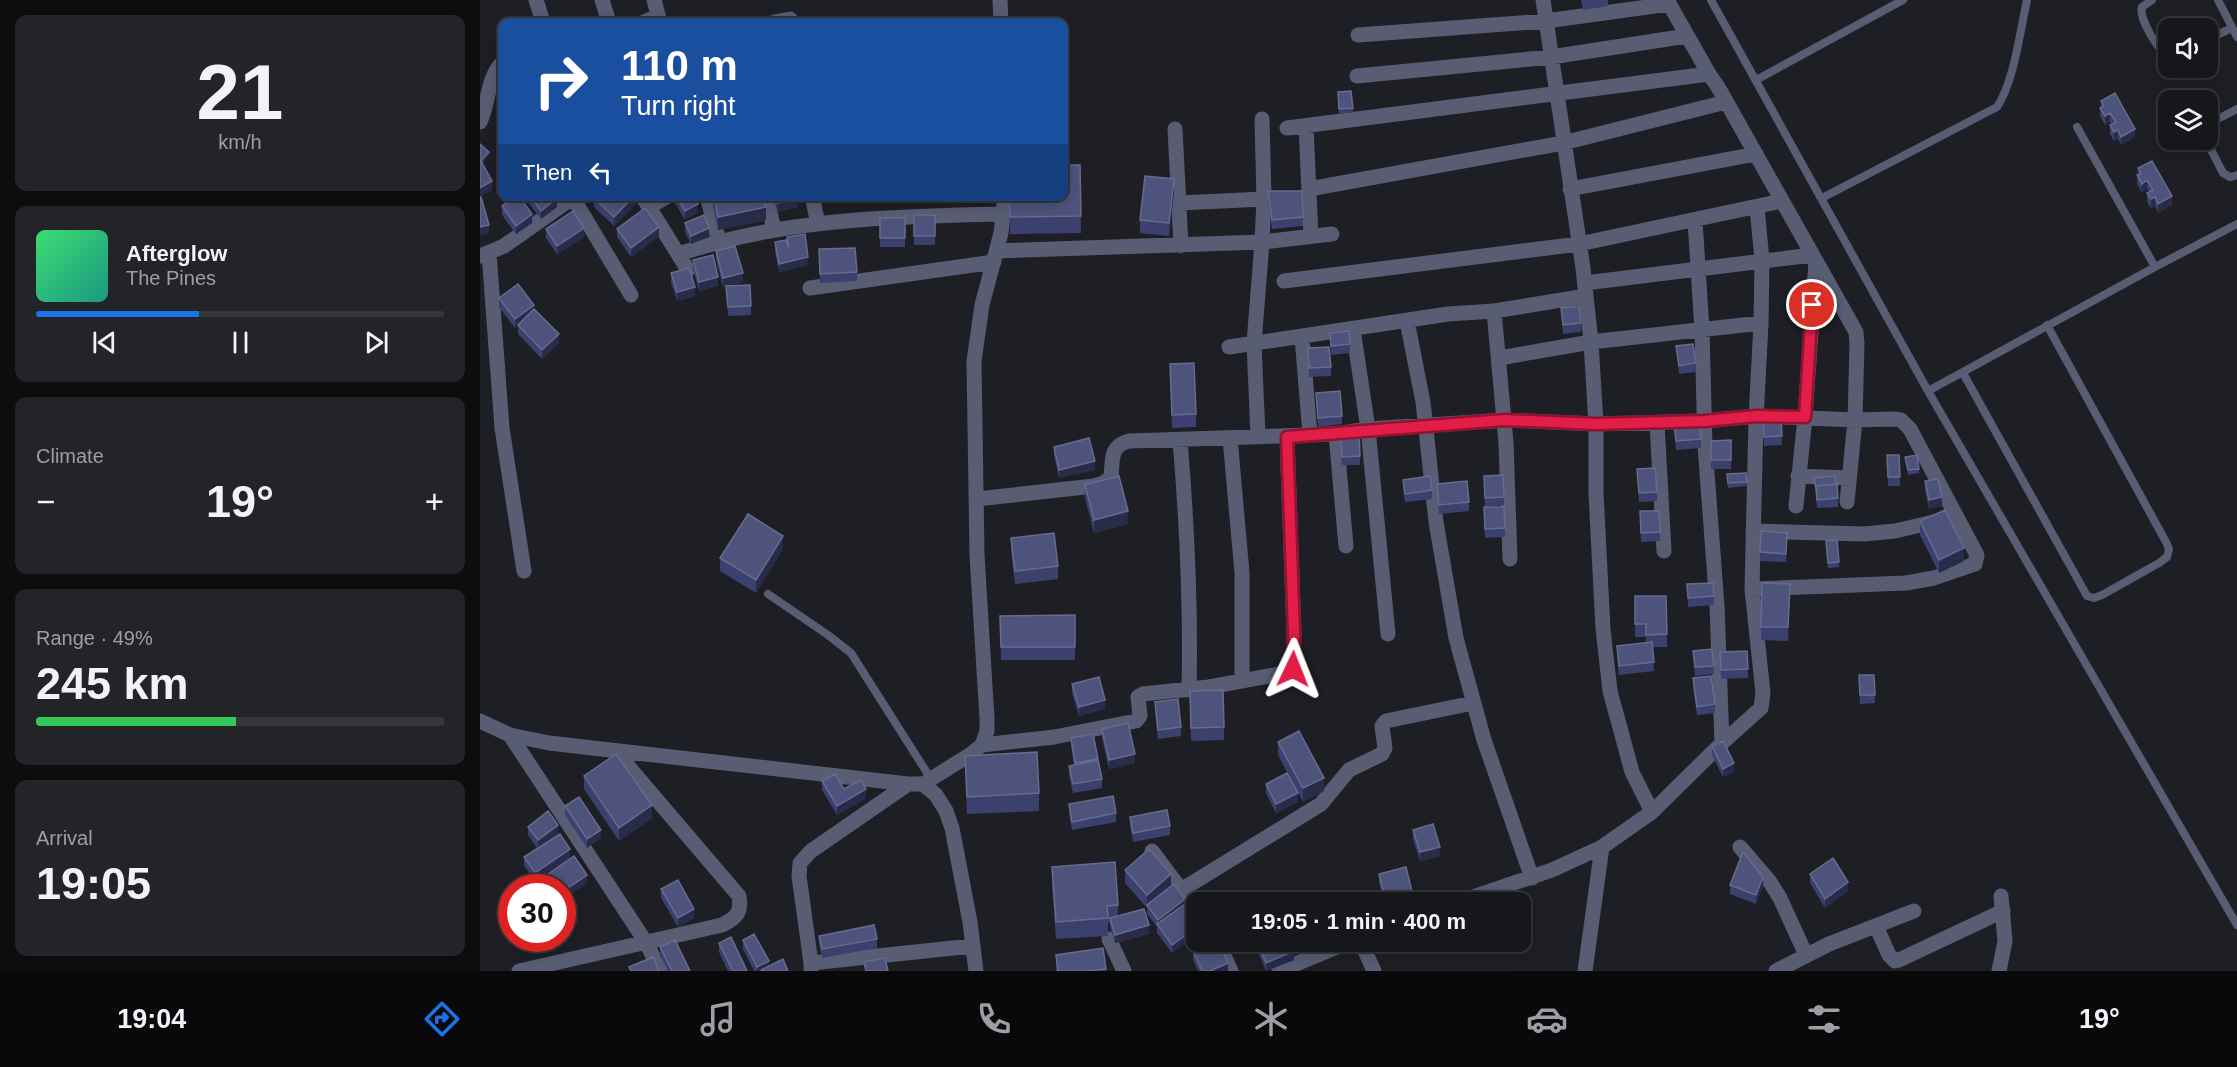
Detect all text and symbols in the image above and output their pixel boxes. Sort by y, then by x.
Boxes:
map controls [2158,18,2218,150]
button: sound [2158,18,2218,78]
icon: right [522,42,600,120]
text: 110 m [621,42,738,89]
text: 21 [197,48,283,136]
button: layers [2158,90,2218,150]
text: Turn right [621,91,736,121]
text: km/h [218,131,262,153]
icon: left [584,156,617,189]
text: Then [522,160,572,185]
text: Afterglow [126,241,227,266]
text: The Pines [126,267,216,289]
pin [1786,279,1837,330]
icon: arrive [1795,288,1828,321]
icon: previous [88,326,121,359]
icon: pause [224,326,257,359]
icon: next [360,326,393,359]
text: Climate [36,445,104,467]
text: 19° [206,476,274,527]
text: − [36,483,55,520]
text: + [425,483,444,520]
text: Range · 49% [36,627,153,649]
position arrow [1261,637,1325,701]
text: 245 km [36,658,189,709]
text: Arrival [36,827,93,849]
text: 19:05 [36,858,151,909]
speed limit sign: 30 [498,874,576,952]
text: 19:05 · 1 min · 400 m [1251,909,1466,934]
icon: directions [421,998,463,1040]
icon: music [697,998,739,1040]
icon: phone [973,998,1015,1040]
icon: climate [1250,998,1292,1040]
icon: car [1526,998,1568,1040]
icon: filters [1803,998,1845,1040]
text: 19:04 [117,1004,186,1034]
text: 19° [2079,1004,2120,1034]

